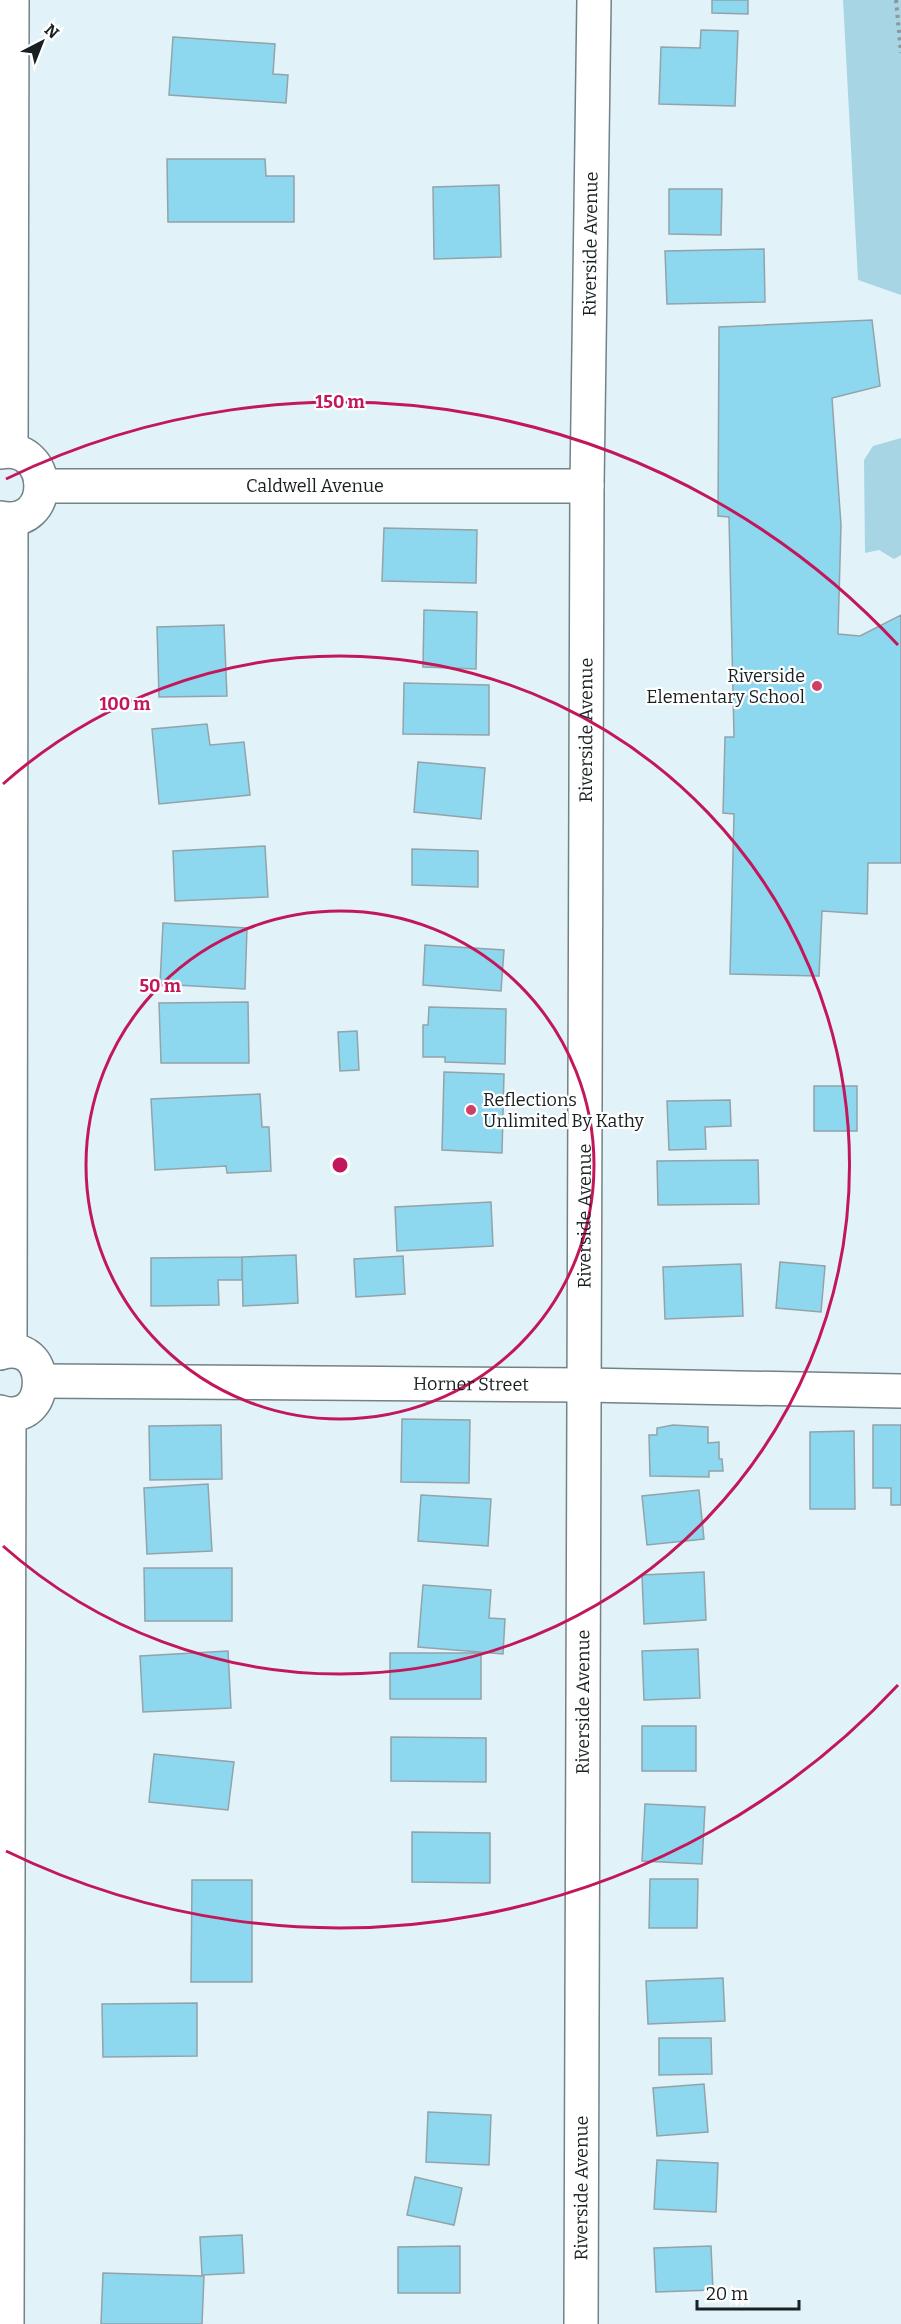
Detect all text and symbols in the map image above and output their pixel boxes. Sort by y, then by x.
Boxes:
north arrow [12,12,72,72]
text: N [41,20,63,42]
street label: Riverside Avenue [578,171,603,317]
text: 150 m [315,391,365,413]
street label: Caldwell Avenue [246,475,384,497]
street label: Riverside Avenue [575,658,597,802]
place label: Riverside Elementary School [646,665,805,708]
marker: Riverside Elementary School [810,679,824,693]
text: 100 m [99,693,151,715]
text: 50 m [139,975,181,997]
place label: Reflections Unlimited By Kathy [483,1089,644,1132]
marker: Reflections Unlimited By Kathy [464,1103,478,1117]
street label: Riverside Avenue [573,1144,596,1288]
centre of rings [330,1155,350,1175]
street label: Horner Street [413,1373,529,1396]
street label: Riverside Avenue [572,1630,594,1774]
street label: Riverside Avenue [570,2116,593,2260]
scale bar [697,2273,799,2311]
text: 20 m [706,2283,748,2305]

